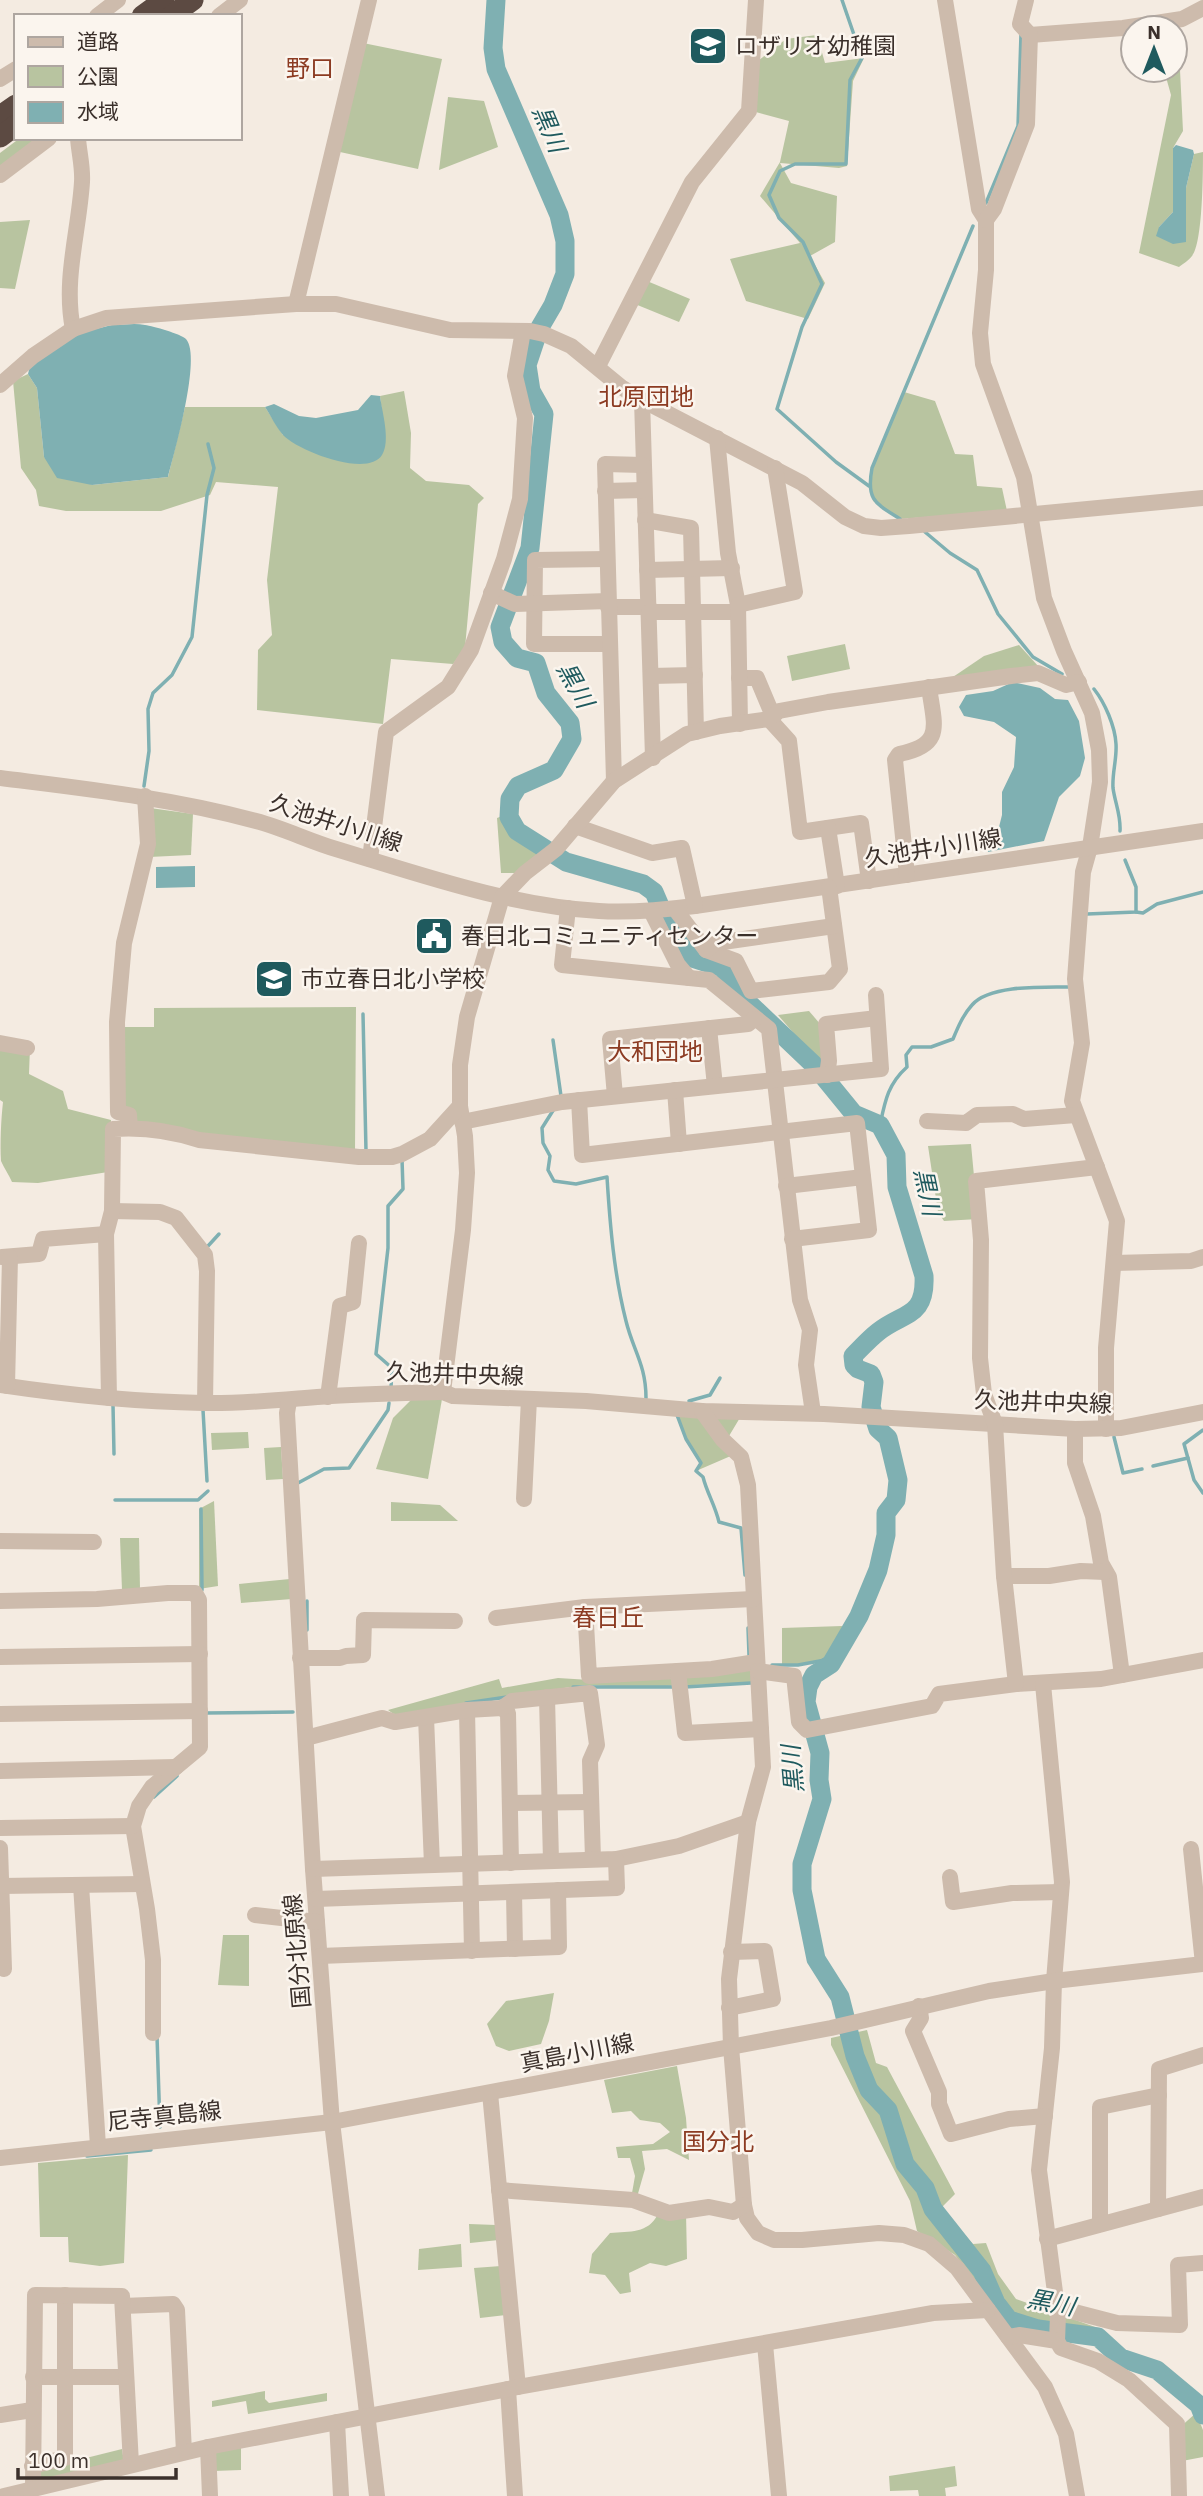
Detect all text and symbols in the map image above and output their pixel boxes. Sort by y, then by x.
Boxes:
legend [14,14,242,140]
north arrow [1119,14,1189,84]
text: N [1147,20,1161,44]
school or university icon: ロザリオ幼稚園 [687,25,729,67]
text: 道路 [77,27,119,55]
place label: ロザリオ幼稚園 [735,30,896,60]
district label: 野口 [286,52,334,84]
text: 公園 [77,62,119,90]
text: 水域 [77,97,119,125]
water label: 黒川 [526,100,575,160]
district label: 北原団地 [598,380,694,412]
water label: 黒川 [550,656,603,716]
street label: 久池井小川線 [266,786,407,858]
street label: 久池井小川線 [862,821,1003,873]
public building icon: 春日北コミュニティセンター [413,915,455,957]
place label: 春日北コミュニティセンター [461,920,759,950]
school or university icon: 市立春日北小学校 [253,958,295,1000]
place label: 市立春日北小学校 [301,963,485,993]
district label: 大和団地 [607,1035,703,1067]
water label: 黒川 [907,1165,949,1222]
street label: 久池井中央線 [386,1356,525,1390]
street label: 久池井中央線 [974,1384,1113,1418]
district label: 春日丘 [572,1601,644,1633]
water label: 黒川 [774,1741,810,1794]
street label: 国分北原線 [276,1892,316,2010]
street label: 真島小川線 [518,2026,636,2078]
street label: 尼寺真島線 [105,2094,223,2136]
district label: 国分北 [682,2125,754,2157]
water label: 黒川 [1025,2282,1081,2323]
scale bar [18,2436,175,2480]
text: 100 m [28,2446,89,2474]

